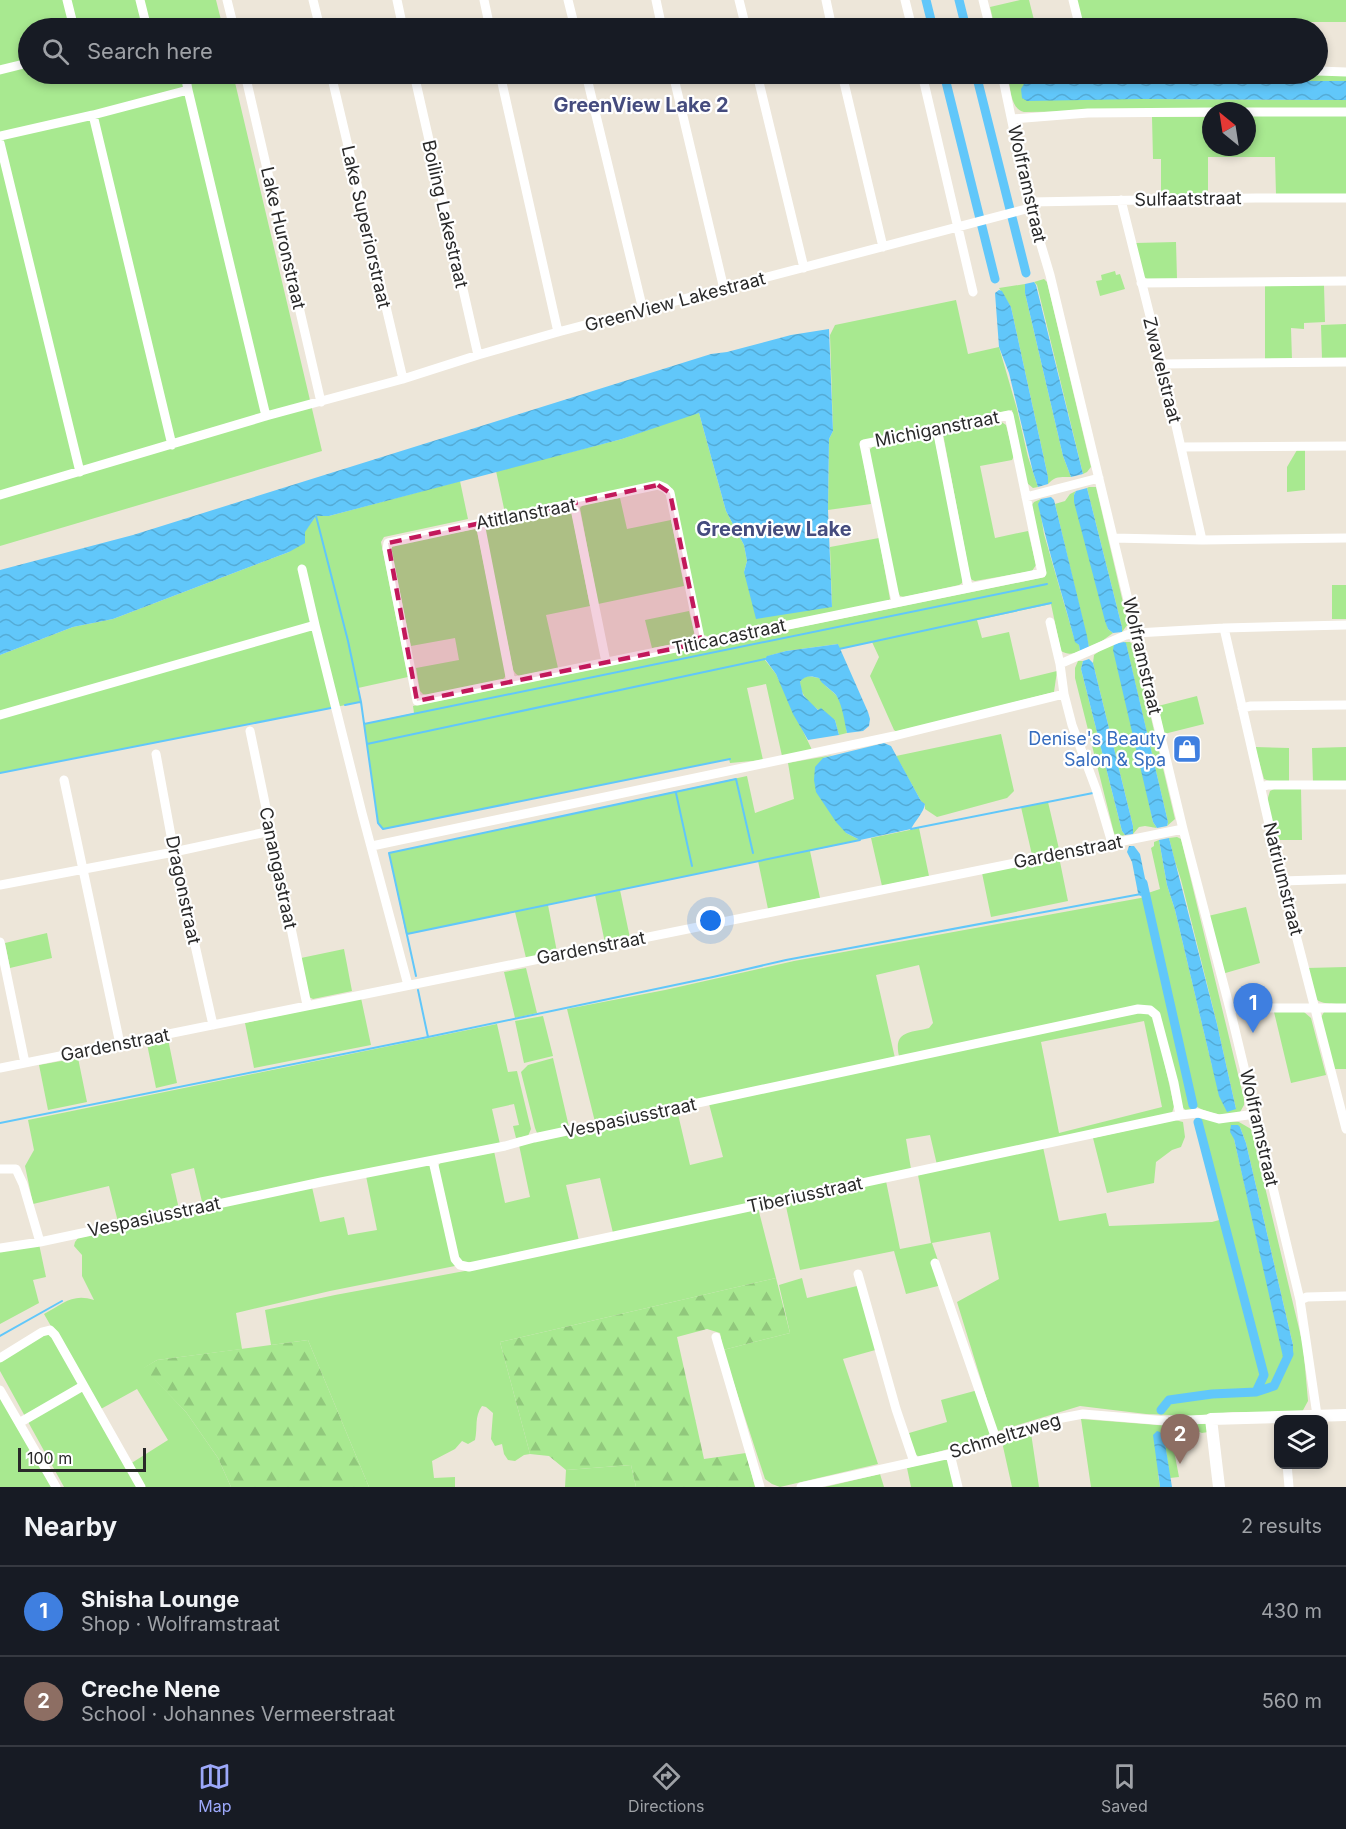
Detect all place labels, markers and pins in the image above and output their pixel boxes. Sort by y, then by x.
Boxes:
place label: Denise's Beauty Salon & Spa [1028,728,1166,770]
shop icon: Denise's Beauty Salon & Spa [1171,733,1203,765]
pin: 1 [1234,984,1272,1033]
pin: 2 [1160,1414,1200,1464]

